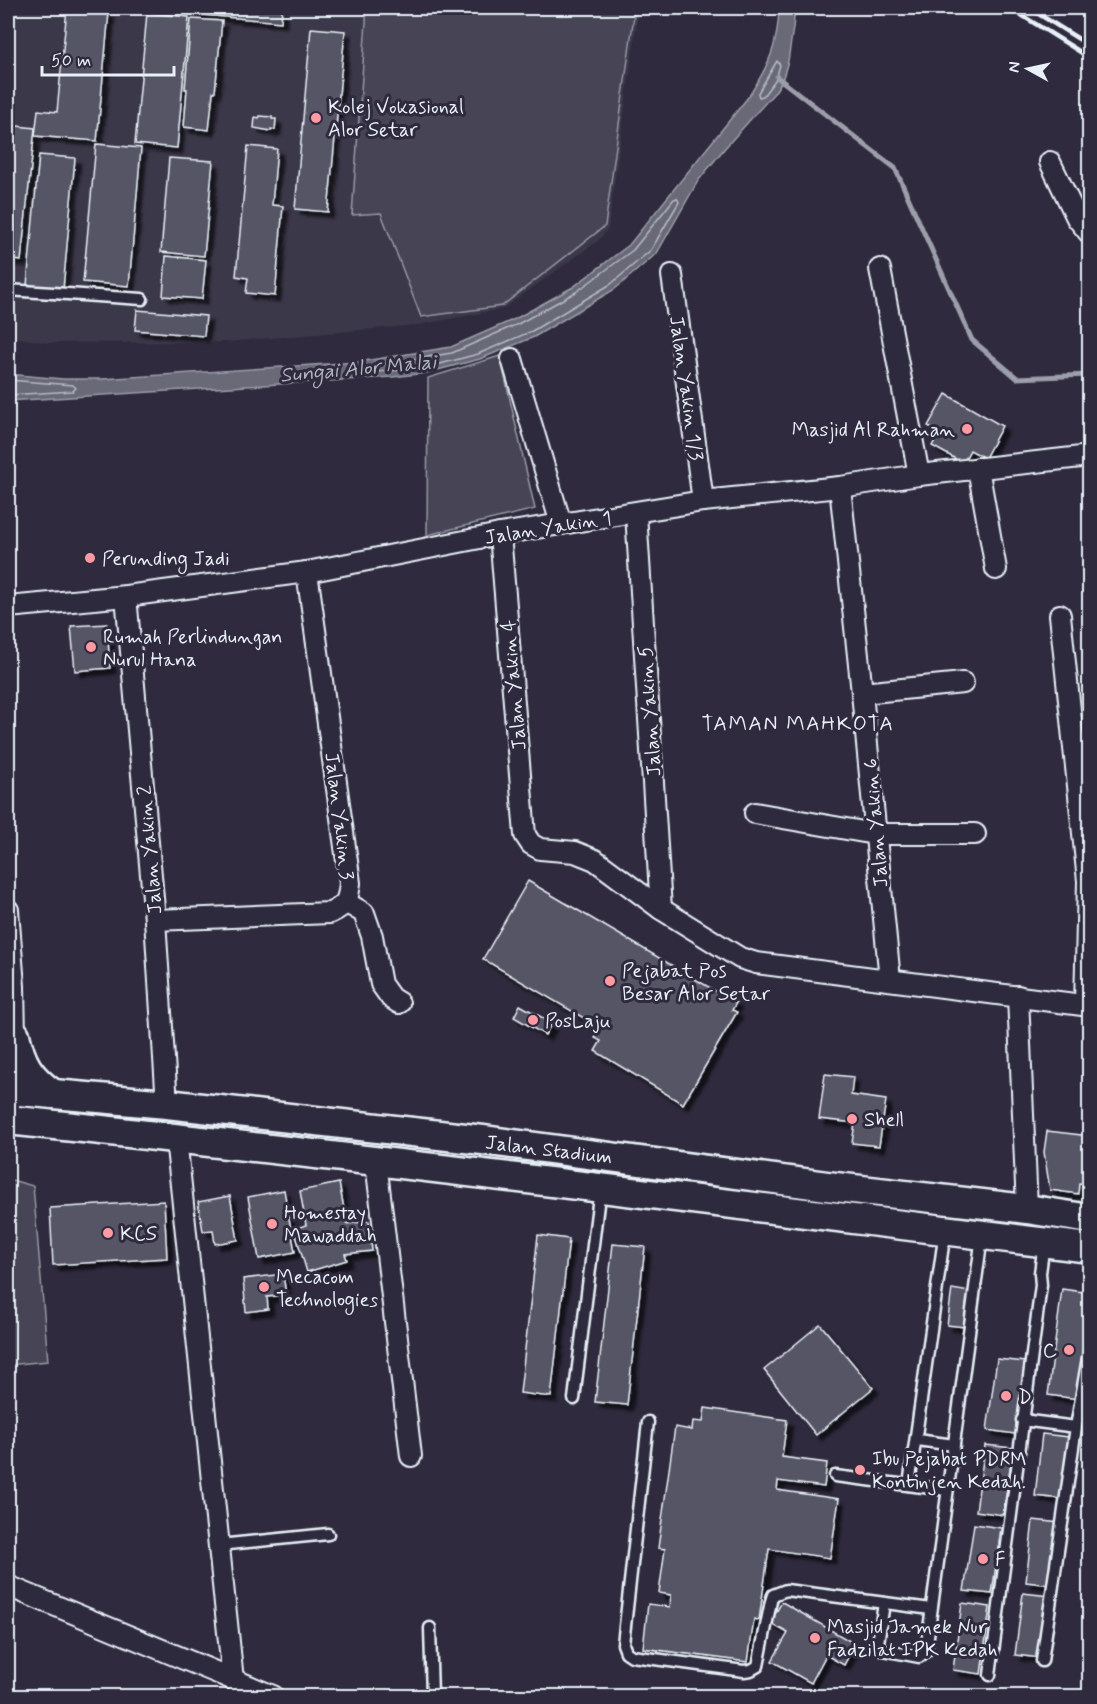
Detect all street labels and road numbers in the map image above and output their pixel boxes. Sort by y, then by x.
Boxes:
street label: Jalan Yakin 1/3 [662,314,709,462]
street label: Jalan Yakin 1 [483,505,614,552]
street label: Jalan Yakin 4 [495,618,534,751]
street label: Jalan Yakin 5 [632,644,669,777]
street label: Jalan Yakin 3 [317,751,360,882]
street label: Jalan Yakin 6 [857,757,896,889]
street label: Jalan Yakin 2 [131,784,170,915]
street label: Jalan Stadium [484,1129,614,1172]

